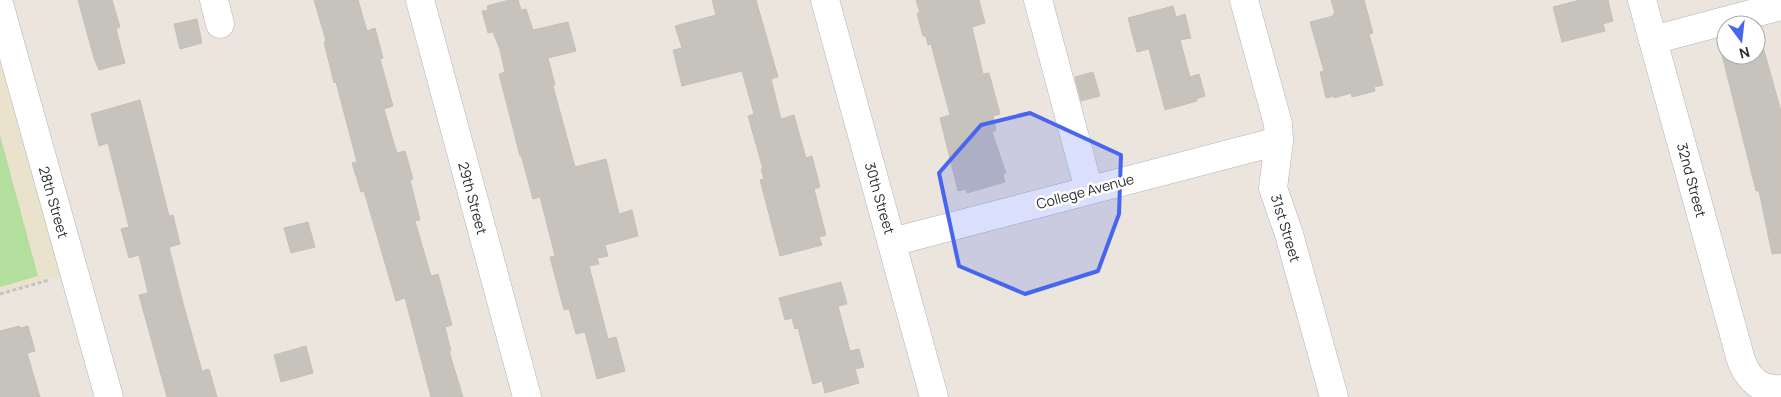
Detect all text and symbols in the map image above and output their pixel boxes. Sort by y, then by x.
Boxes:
north arrow [1716,15,1766,65]
text: N [1737,43,1752,64]
street label: 32nd Street [1673,141,1711,220]
street label: 29th Street [454,160,492,237]
street label: 30th Street [861,160,899,237]
street label: 28th Street [35,164,73,241]
street label: College Avenue [1034,169,1136,213]
street label: 31st Street [1267,192,1305,265]

